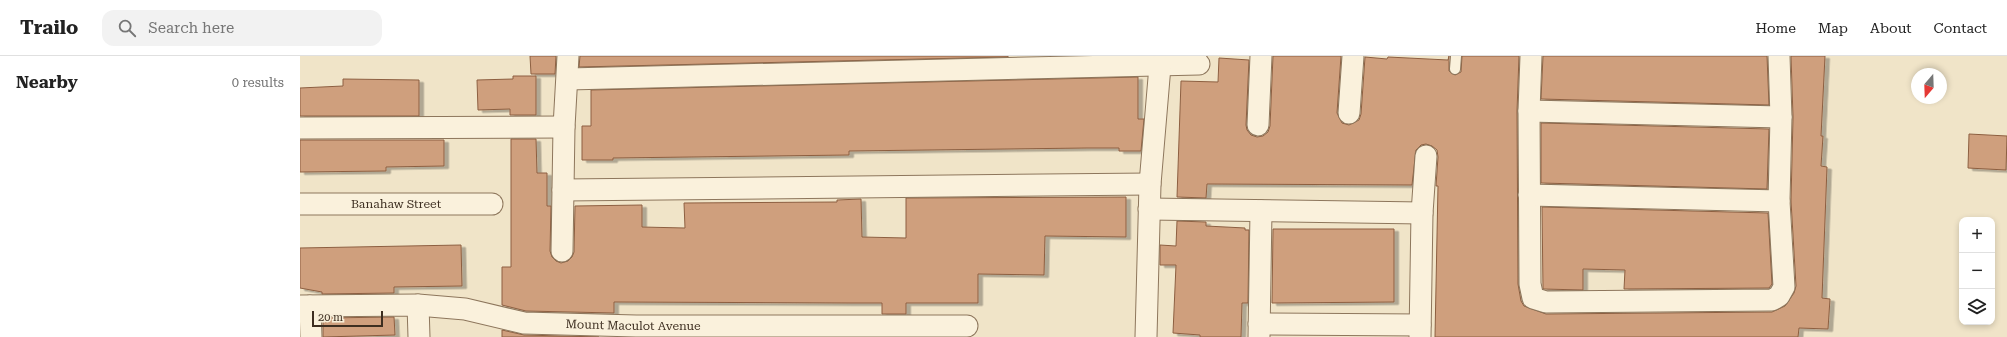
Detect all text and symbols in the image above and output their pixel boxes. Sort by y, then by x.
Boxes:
search box [102,10,382,46]
text: Trailo [20,16,78,39]
icon: search [116,17,138,39]
text: Search here [148,19,234,37]
text: Home [1755,20,1796,36]
text: Map [1818,20,1848,36]
text: About [1870,20,1912,36]
text: Contact [1934,20,1987,36]
north arrow [1911,68,1947,104]
text: Nearby [16,72,78,92]
text: 0 results [232,75,284,90]
street label: Banahaw Street [351,197,442,211]
map controls [1959,217,1995,325]
button: + [1959,217,1995,253]
button: − [1959,253,1995,289]
button: layers [1959,289,1995,325]
scale bar [312,309,383,328]
text: 20 m [318,311,343,324]
street label: Mount Maculot Avenue [565,317,701,333]

